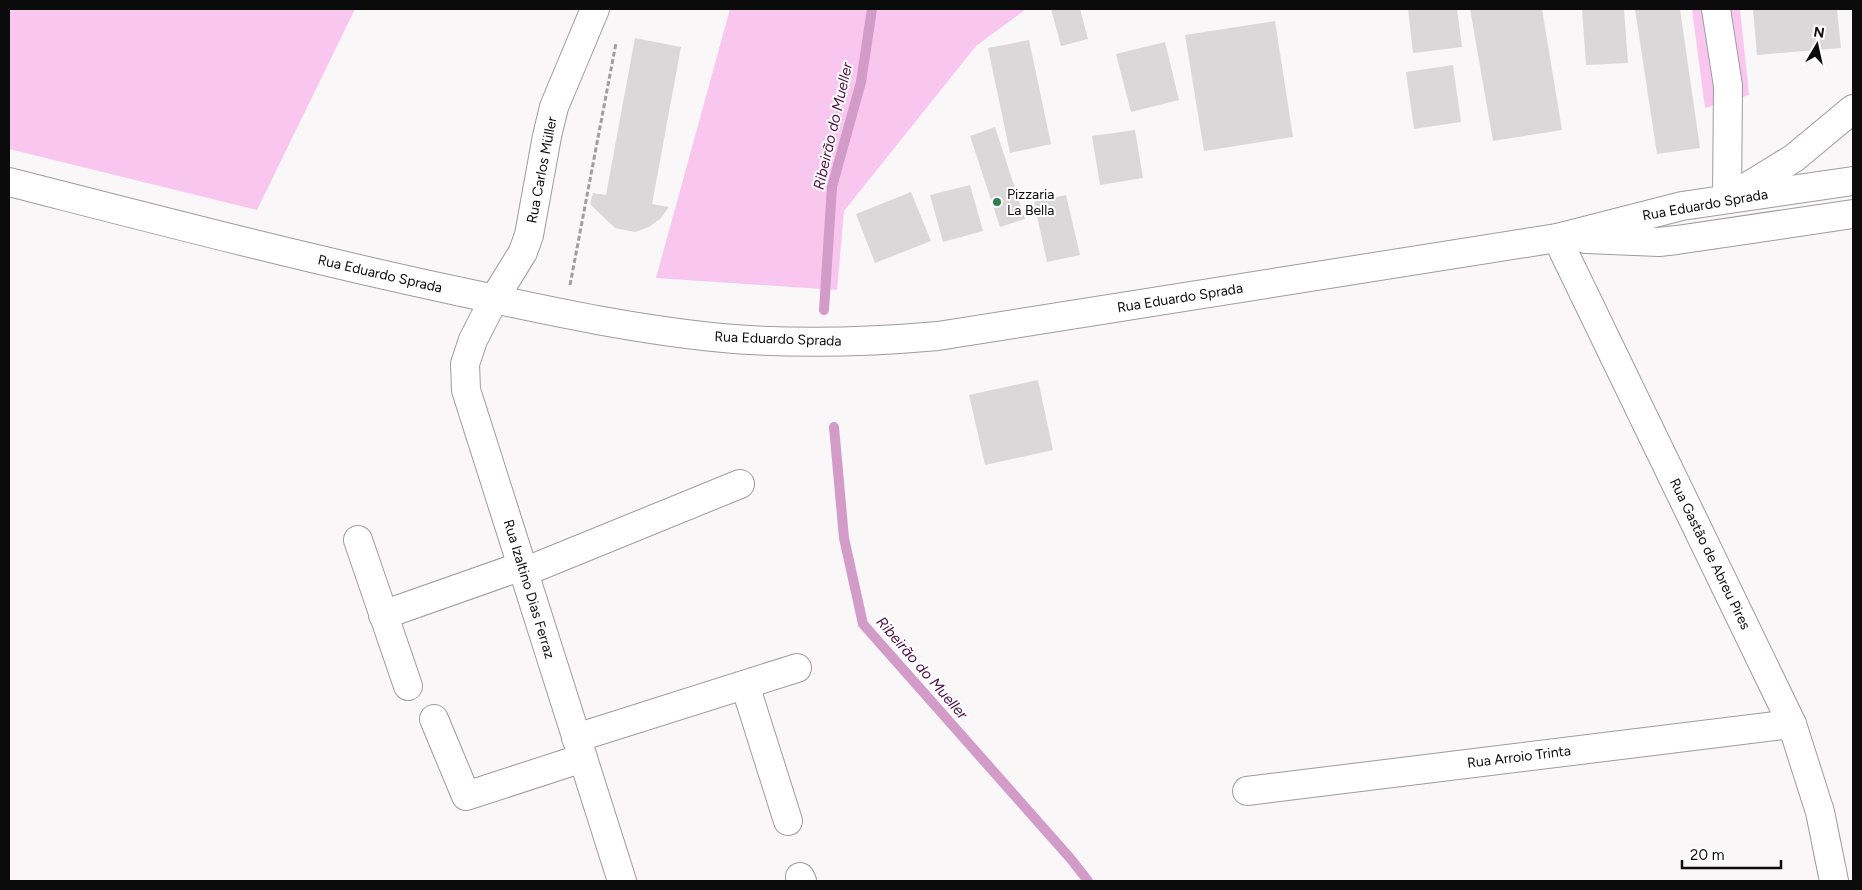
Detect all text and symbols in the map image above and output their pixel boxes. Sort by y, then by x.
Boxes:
north arrow [1792,20,1842,70]
text: N [1812,23,1826,42]
water label: Ribeirão do Mueller [810,60,857,191]
street label: Rua Carlos Müller [523,115,561,225]
place label: Pizzaria La Bella [1007,186,1054,219]
street label: Rua Eduardo Sprada [1641,186,1769,224]
marker: Pizzaria La Bella [991,196,1003,208]
street label: Rua Eduardo Sprada [316,251,444,297]
street label: Rua Eduardo Sprada [1116,280,1244,316]
street label: Rua Eduardo Sprada [714,328,842,350]
street label: Rua Gastão de Abreu Pires [1666,476,1754,632]
street label: Rua Izaltino Dias Ferraz [500,517,558,661]
water label: Ribeirão do Mueller [873,613,972,724]
street label: Rua Arroio Trinta [1466,742,1572,772]
scale bar [1682,838,1781,870]
text: 20 m [1690,846,1724,864]

